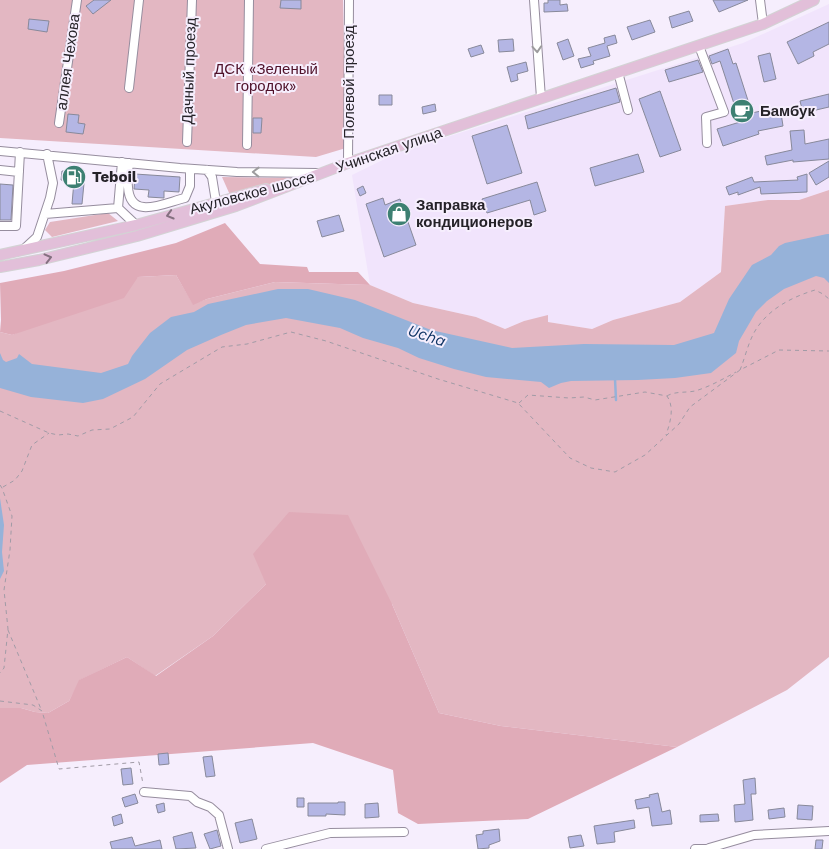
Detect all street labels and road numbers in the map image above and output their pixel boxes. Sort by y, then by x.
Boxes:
street label: аллея Чехова [52,12,84,111]
street label: Дачный проезд [178,17,200,125]
street label: Полевой проезд [340,25,358,139]
street label: Учинская улица [333,123,445,177]
street label: Акуловское шоссе [188,168,316,218]

